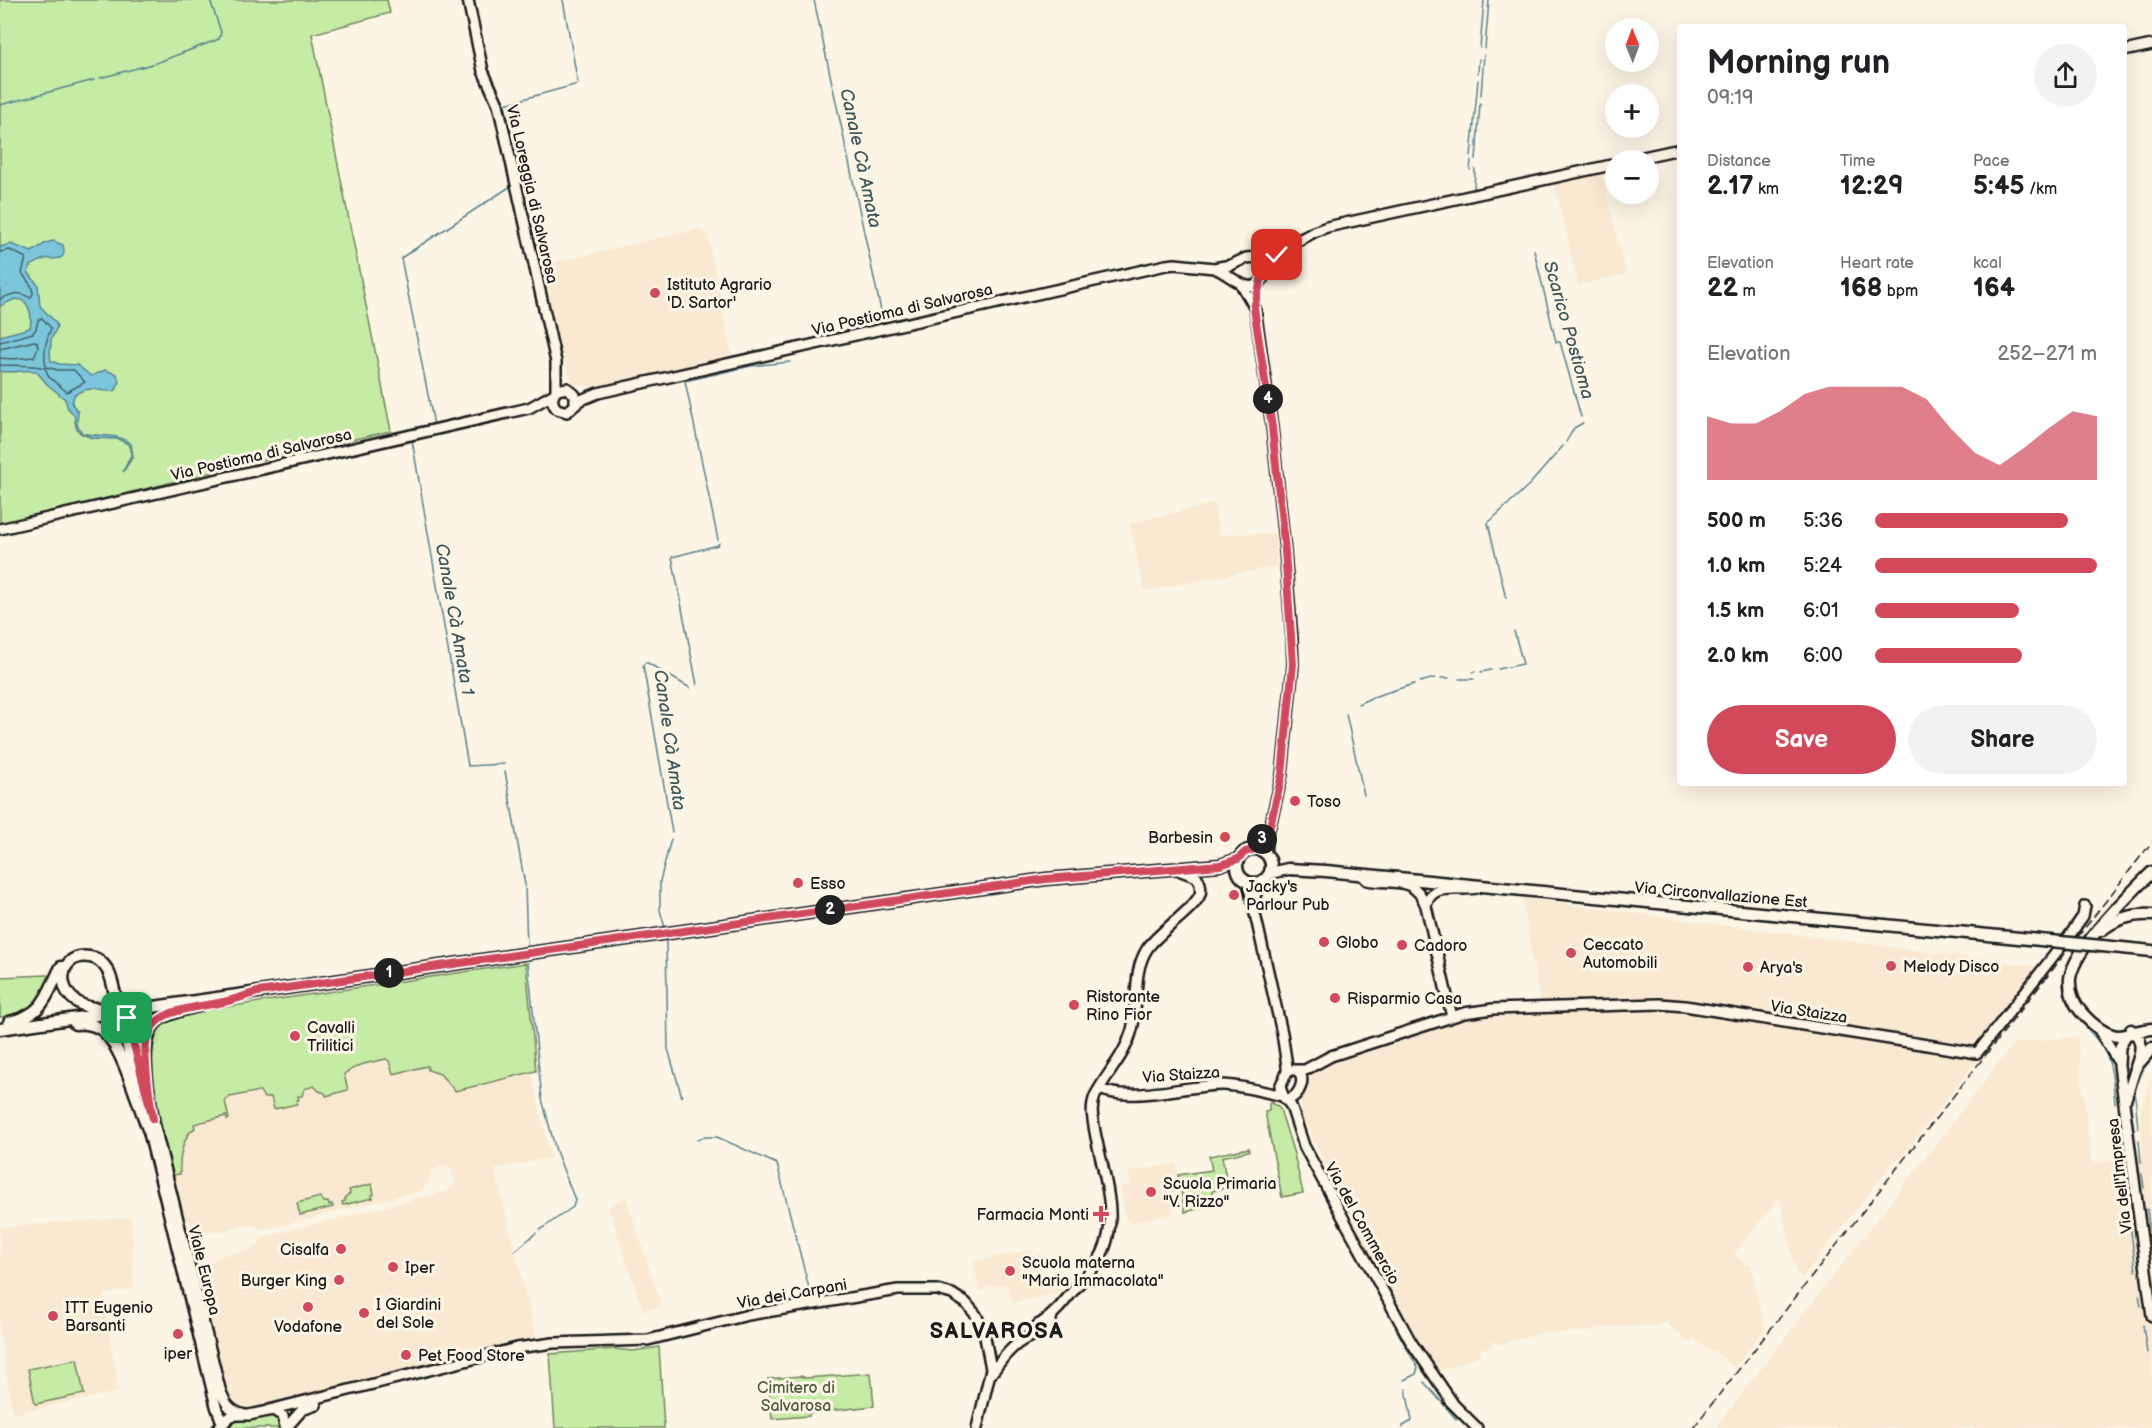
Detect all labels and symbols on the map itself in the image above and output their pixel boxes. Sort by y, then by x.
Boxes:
north arrow [1605,18,1659,72]
water label: Canale Cà Amata [835,86,886,230]
street label: Via Loreggia di Salvarosa [502,103,561,285]
pin [1251,229,1302,280]
water label: Scarico Postioma [1539,259,1598,402]
place label: Istituto Agrario 'D. Sartor' [667,276,772,313]
street label: Via Postioma di Salvarosa [810,280,995,341]
marker: Istituto Agrario 'D. Sartor' [648,286,662,300]
pin: 4 [1253,384,1283,414]
street label: Via Postioma di Salvarosa [169,425,354,486]
water label: Canale Cà Amata 1 [431,542,478,697]
water label: Canale Cà Amata [649,668,690,812]
place label: Toso [1307,793,1341,812]
marker: Toso [1288,794,1302,808]
pin: 3 [1247,824,1277,854]
place label: Barbesin [1148,829,1213,848]
marker: Barbesin [1218,830,1232,844]
place label: Esso [810,875,845,894]
marker: Esso [791,876,805,890]
place label: Jacky's Parlour Pub [1246,878,1330,915]
street label: Via Circonvallazione Est [1634,878,1808,913]
marker: Jacky's Parlour Pub [1227,888,1241,902]
pin: 2 [815,895,845,925]
place label: Globo [1336,934,1379,953]
marker: Globo [1317,935,1331,949]
place label: Ceccato Automobili [1583,936,1657,973]
place label: Cadoro [1414,937,1467,956]
marker: Cadoro [1395,938,1409,952]
marker: Ceccato Automobili [1564,946,1578,960]
pin: 1 [374,958,404,988]
place label: Melody Disco [1903,958,1999,977]
place label: Arya's [1760,959,1803,978]
marker: Melody Disco [1884,959,1898,973]
marker: Arya's [1741,960,1755,974]
place label: Ristorante Rino Fior [1086,988,1161,1025]
place label: Risparmio Casa [1347,990,1462,1009]
marker: Risparmio Casa [1328,991,1342,1005]
pin [101,992,152,1043]
street label: Via Staizza [1769,997,1849,1028]
marker: Ristorante Rino Fior [1067,998,1081,1012]
place label: Cavalli Trilitici [307,1019,355,1056]
marker: Cavalli Trilitici [288,1029,302,1043]
street label: Via Staizza [1142,1063,1221,1088]
street label: Via dell'Impresa [2104,1117,2137,1234]
street label: Via del Commercio [1320,1159,1403,1288]
place label: Scuola Primaria "V. Rizzo" [1163,1175,1276,1212]
marker: Scuola Primaria "V. Rizzo" [1144,1185,1158,1199]
place label: Farmacia Monti [977,1206,1089,1225]
marker: Farmacia Monti [1094,1207,1108,1221]
street label: Viale Europa [183,1224,224,1317]
place label: Cisalfa [280,1241,329,1260]
marker: Cisalfa [334,1242,348,1256]
place label: Scuola materna "Maria Immacolata" [1022,1254,1164,1291]
place label: Iper [405,1259,435,1278]
marker: Iper [386,1260,400,1274]
marker: Scuola materna "Maria Immacolata" [1003,1264,1017,1278]
place label: Burger King [241,1272,327,1291]
marker: Burger King [332,1273,346,1287]
street label: Via dei Carpani [736,1275,849,1313]
place label: I Giardini del Sole [376,1296,441,1333]
place label: ITT Eugenio Barsanti [65,1299,153,1336]
marker: Vodafone [301,1300,315,1314]
marker: I Giardini del Sole [357,1306,371,1320]
marker: ITT Eugenio Barsanti [46,1309,60,1323]
place label: Vodafone [274,1318,342,1337]
district label: SALVAROSA [930,1318,1064,1345]
marker: iper [171,1327,185,1341]
place label: iper [164,1345,192,1364]
place label: Pet Food Store [418,1347,525,1366]
marker: Pet Food Store [399,1348,413,1362]
park label: Cimitero di Salvarosa [757,1379,835,1416]

